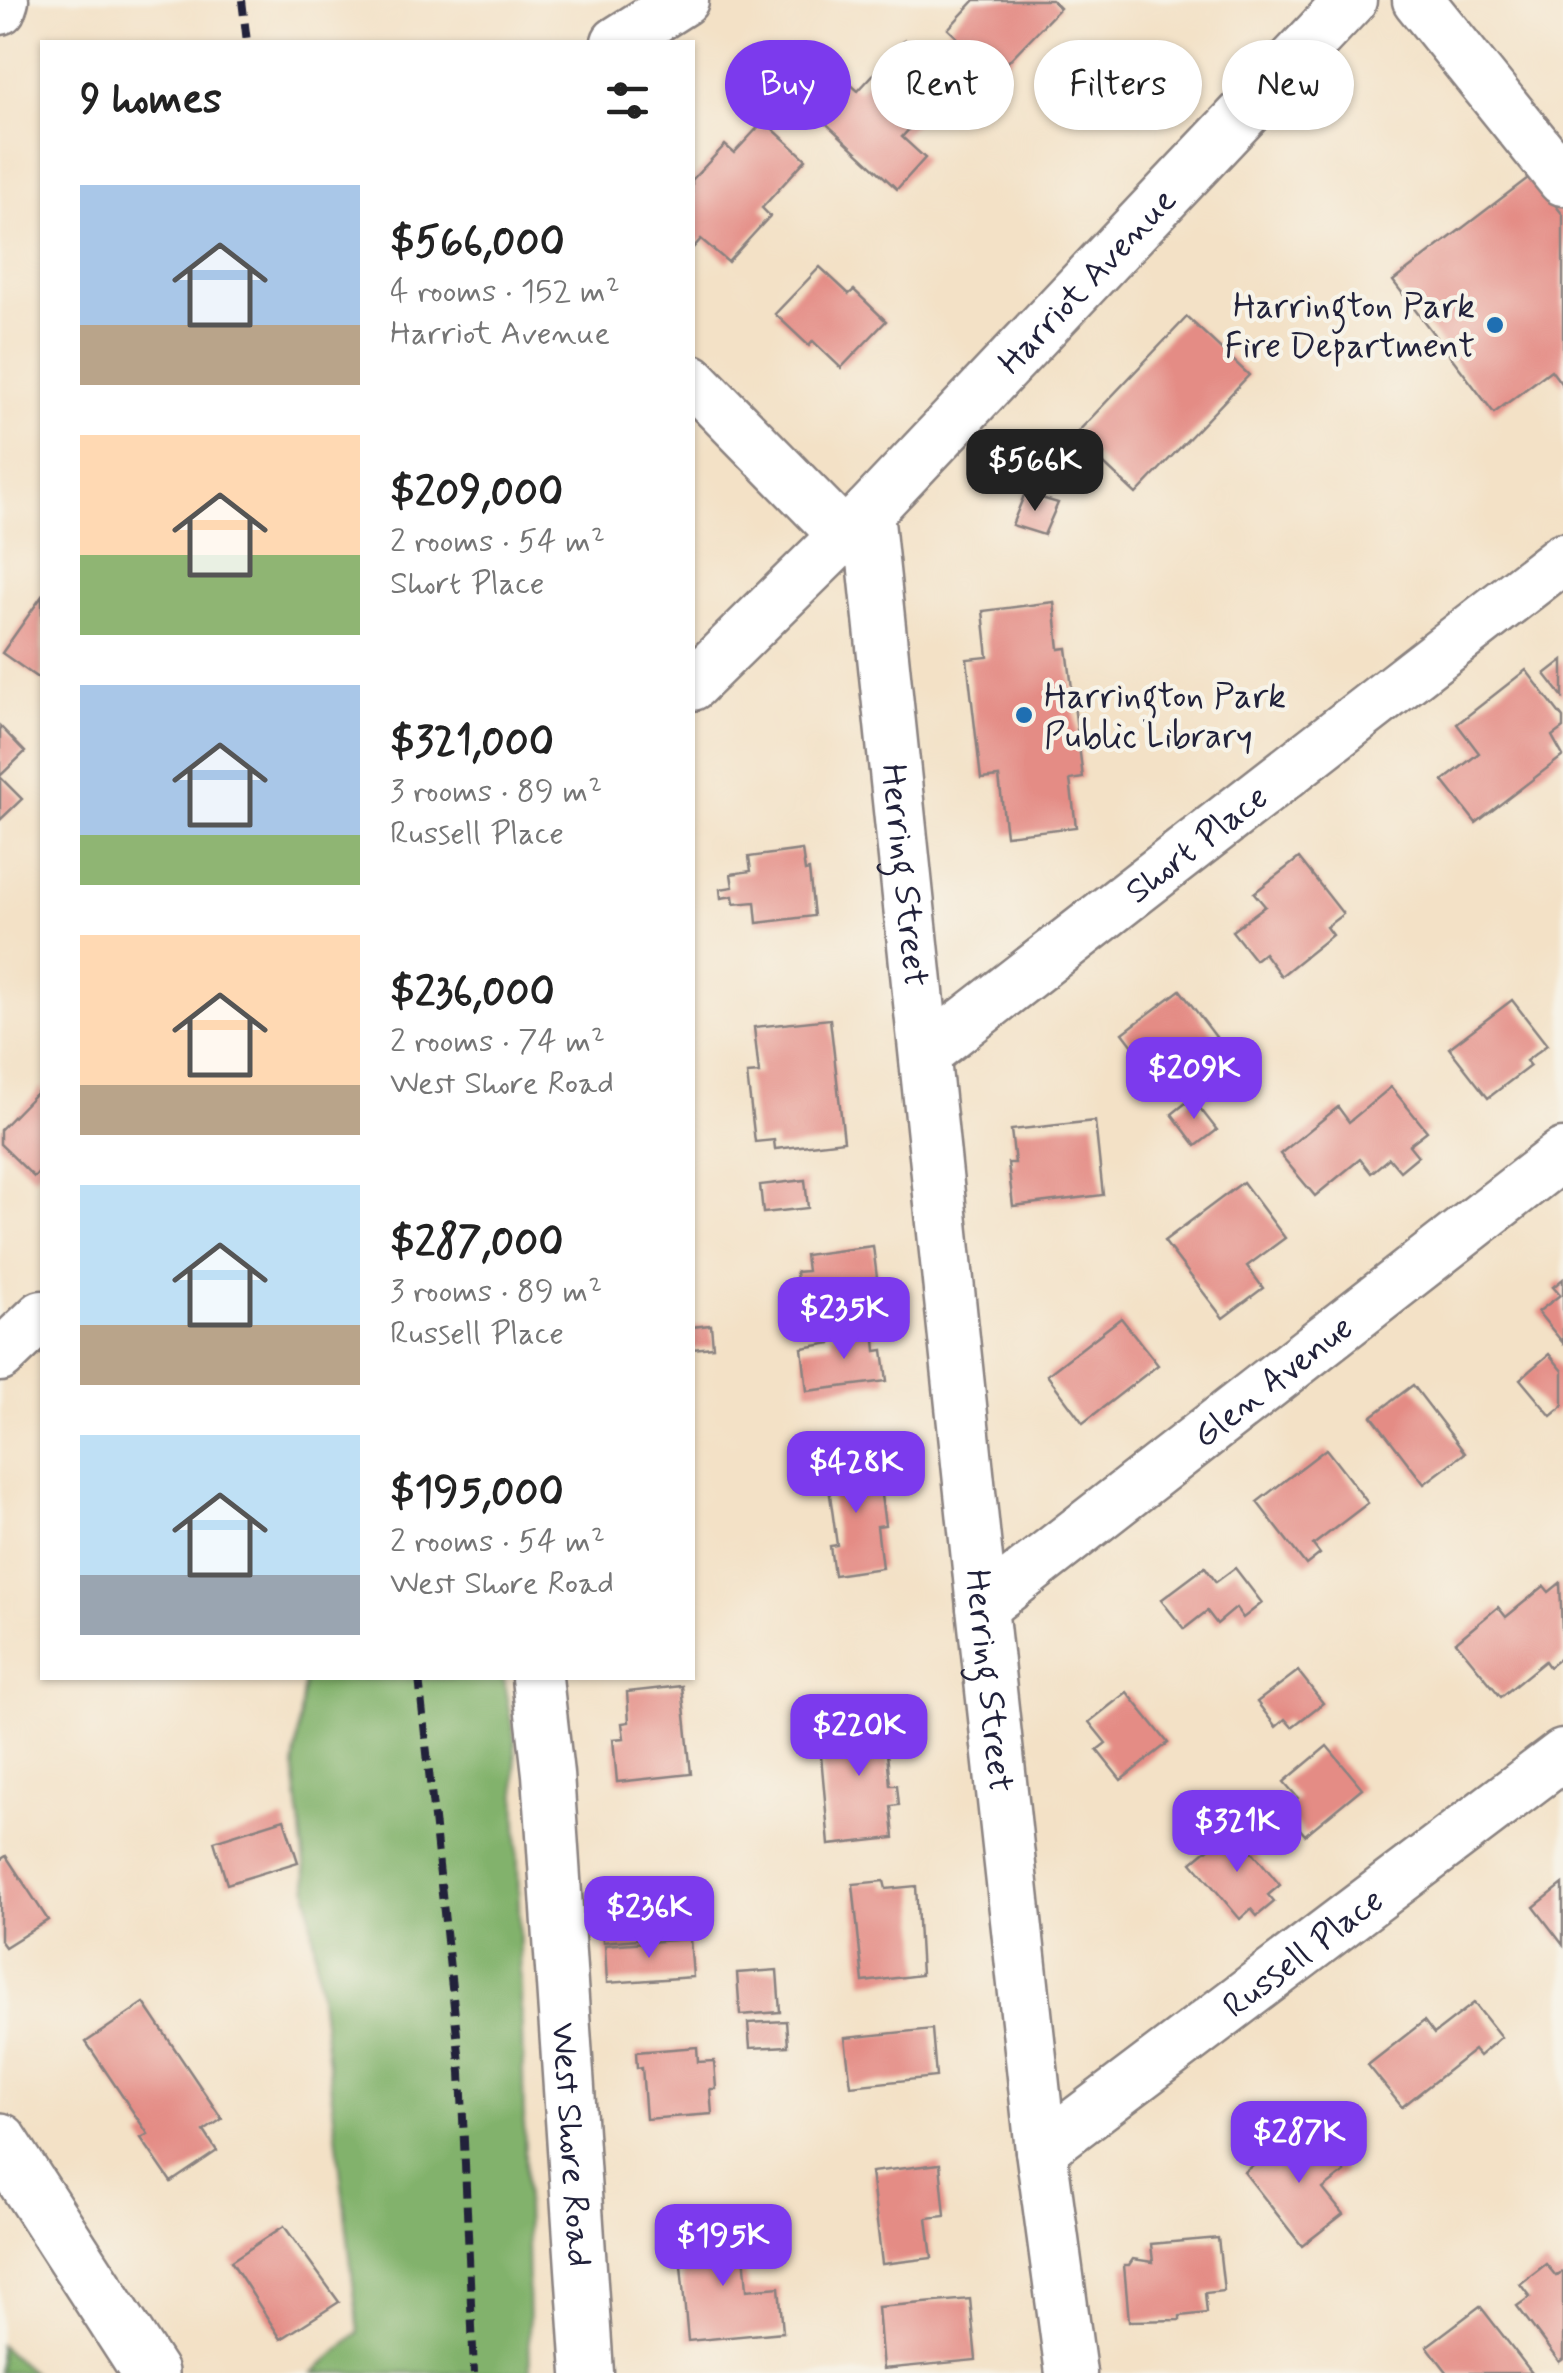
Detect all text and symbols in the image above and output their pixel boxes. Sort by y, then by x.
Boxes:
chip: Buy [725,40,851,130]
chip: Rent [871,40,1014,130]
chip: Filters [1034,40,1202,130]
chip: New [1222,40,1354,130]
text: 9 homes [80,73,222,128]
icon: filters [600,73,655,128]
street label: Harriot Avenue [989,179,1187,385]
text: $566,000 [390,216,565,271]
icon: home [160,225,280,345]
text: 4 rooms · 152 m² [390,271,620,313]
place label: Harrington Park Fire Department [1224,284,1475,370]
text: Harriot Avenue [390,313,610,355]
marker: Harrington Park Fire Department [1484,314,1506,336]
pin: $566K [965,429,1105,514]
text: $566K [988,440,1082,482]
text: $209,000 [390,466,563,521]
icon: home [160,475,280,595]
text: 2 rooms · 54 m² [390,521,605,563]
text: Short Place [390,563,544,605]
place label: Harrington Park Public Library [1044,674,1286,760]
marker: Harrington Park Public Library [1013,704,1035,726]
text: $321,000 [390,716,554,771]
icon: home [160,725,280,845]
street label: Herring Street [869,761,938,989]
text: 3 rooms · 89 m² [390,771,602,813]
street label: Short Place [1116,775,1278,915]
text: Russell Place [390,813,564,855]
text: $236,000 [390,966,555,1021]
icon: home [160,975,280,1095]
text: 2 rooms · 74 m² [390,1021,605,1063]
pin: $209K [1124,1037,1264,1122]
text: $209K [1148,1048,1240,1090]
text: West Shore Road [390,1063,614,1105]
text: $287,000 [390,1216,564,1271]
icon: home [160,1225,280,1345]
text: 3 rooms · 89 m² [390,1271,602,1313]
pin: $235K [774,1277,914,1362]
text: $235K [800,1288,888,1330]
street label: Glen Avenue [1184,1305,1363,1459]
text: Russell Place [390,1313,564,1355]
pin: $428K [786,1431,926,1516]
text: $428K [809,1442,903,1484]
text: $195,000 [390,1466,564,1521]
icon: home [160,1475,280,1595]
text: 2 rooms · 54 m² [390,1521,605,1563]
text: West Shore Road [390,1563,614,1605]
street label: Herring Street [953,1567,1023,1795]
pin: $220K [789,1694,929,1779]
text: $220K [812,1705,906,1747]
pin: $321K [1167,1790,1307,1875]
text: $321K [1194,1801,1280,1843]
pin: $236K [579,1876,719,1961]
street label: Russell Place [1214,1878,1393,2029]
text: $236K [606,1887,692,1929]
street label: West Shore Road [540,2021,602,2268]
pin: $287K [1229,2101,1369,2186]
text: $287K [1253,2112,1345,2154]
pin: $195K [653,2204,793,2289]
text: $195K [677,2215,769,2257]

